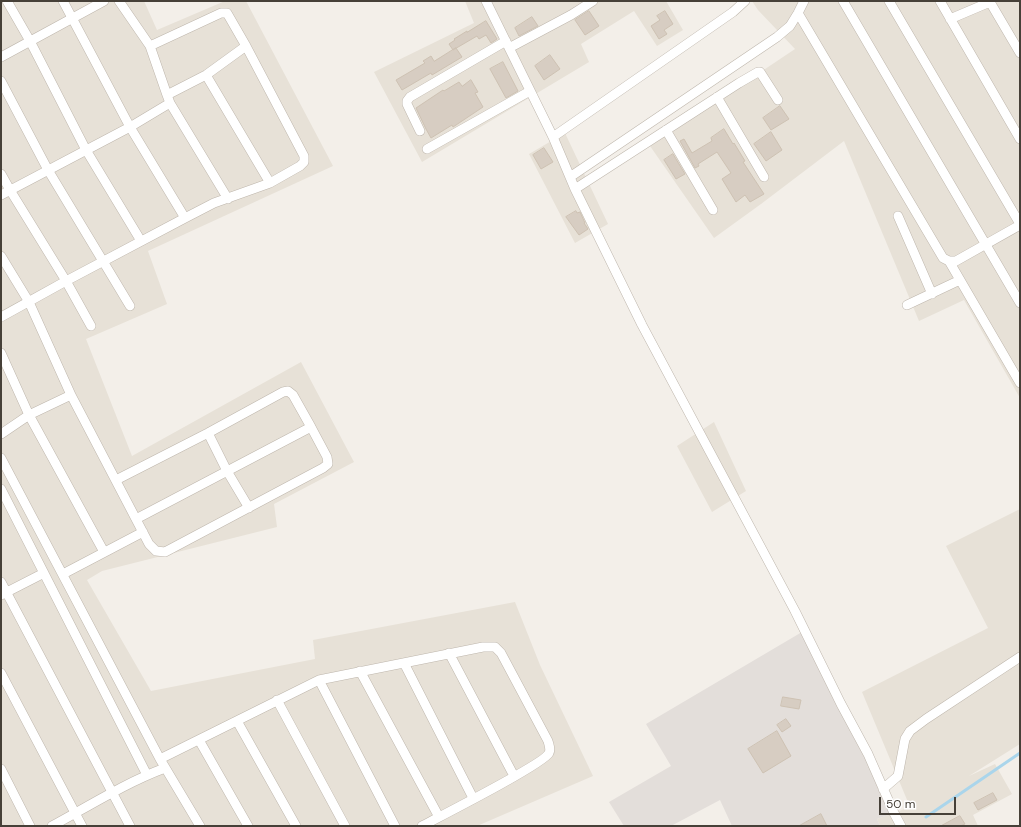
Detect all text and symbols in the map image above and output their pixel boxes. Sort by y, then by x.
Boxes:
scale bar [881,789,958,815]
text: 50 m [886,796,915,812]

